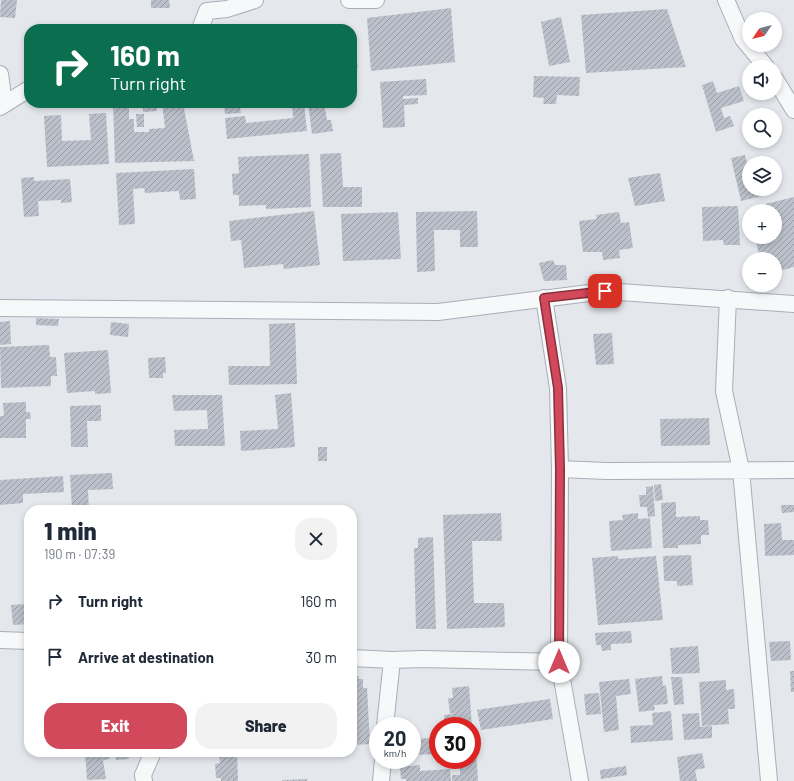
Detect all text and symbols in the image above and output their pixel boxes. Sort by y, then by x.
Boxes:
north arrow [742,12,782,52]
map controls [742,12,782,292]
text: 160 m [110,38,180,72]
icon: right [44,40,96,92]
button: sound [742,60,782,100]
text: Turn right [110,72,186,94]
button: search [742,108,782,148]
button: layers [742,156,782,196]
button: + [742,204,782,244]
button: − [742,252,782,292]
pin [588,274,622,308]
icon: arrive [594,280,616,302]
text: 1 min [44,516,97,545]
button: close [295,518,337,560]
text: 190 m · 07:39 [44,546,115,562]
icon: right [44,590,66,612]
text: Turn right [78,592,143,610]
text: 160 m [300,592,337,610]
position arrow [538,641,580,683]
icon: arrive [44,646,66,668]
text: Arrive at destination [78,648,214,666]
text: 30 m [305,648,337,666]
button: Exit [44,703,187,749]
button: Share [195,703,337,749]
speed limit sign: 30 [429,717,481,769]
text: 20 [384,726,406,750]
text: km/h [384,747,406,759]

